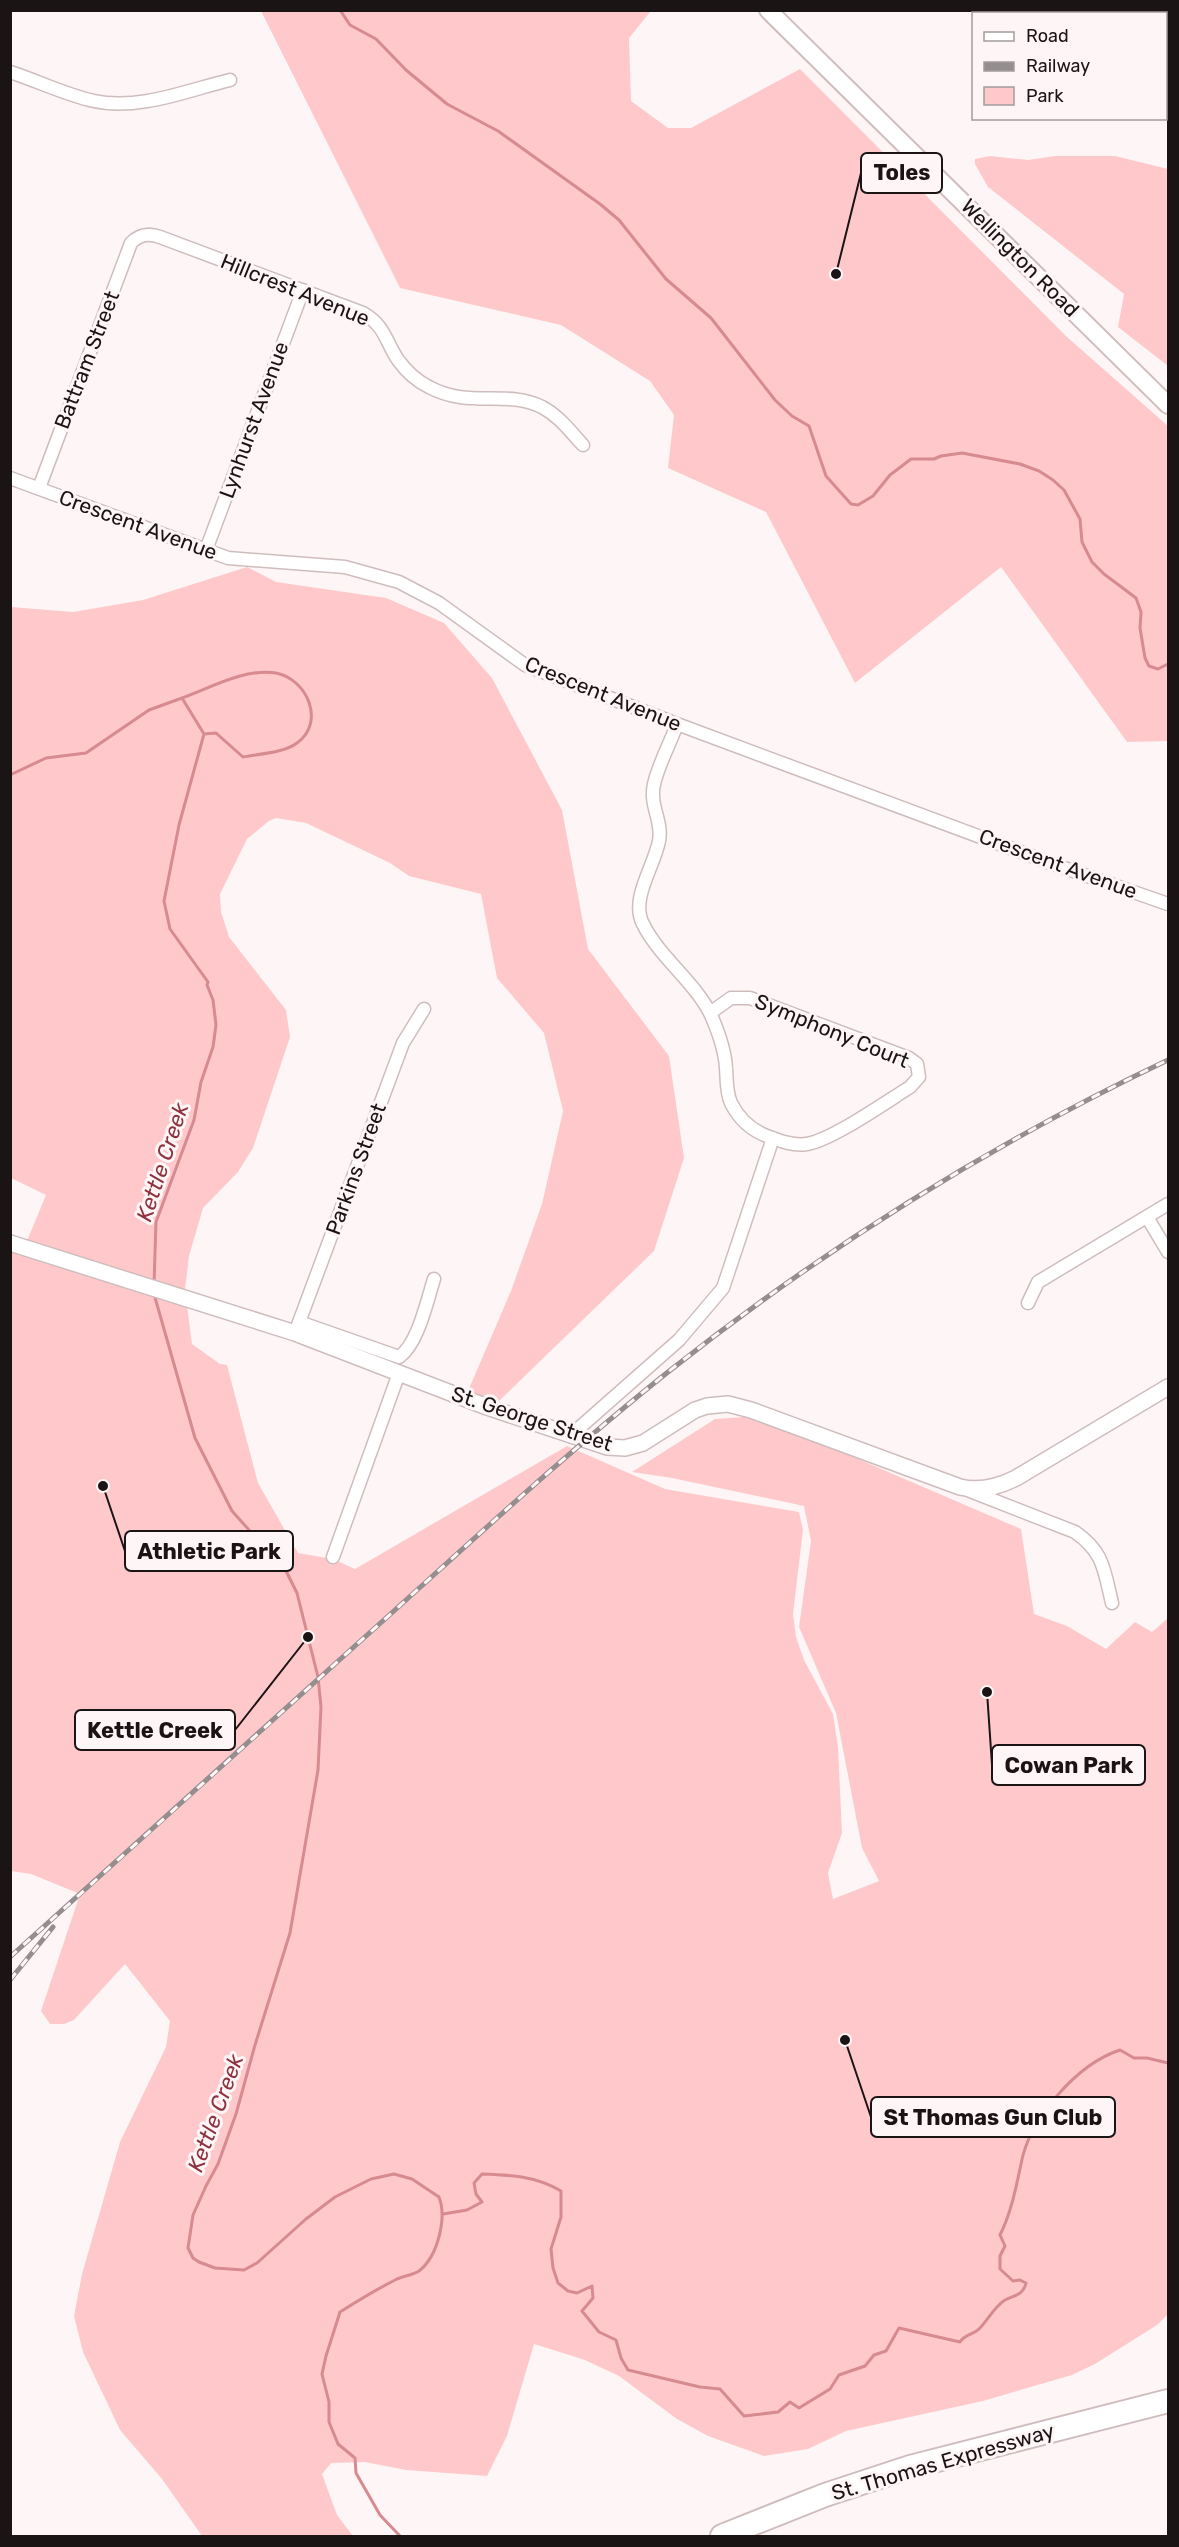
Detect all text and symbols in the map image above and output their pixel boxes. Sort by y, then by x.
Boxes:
legend [972,12,1167,120]
text: Road [1026,25,1069,47]
text: Railway [1026,55,1090,77]
text: Park [1026,85,1064,107]
callout: Toles [861,153,942,193]
text: Toles [874,159,930,186]
street label: Wellington Road [956,193,1085,322]
street label: Hillcrest Avenue [217,248,373,331]
street label: Battram Street [49,287,124,432]
street label: Lynhurst Avenue [214,338,293,501]
street label: Crescent Avenue [56,484,221,565]
street label: Crescent Avenue [521,651,685,736]
street label: Crescent Avenue [976,823,1141,904]
street label: Symphony Court [751,988,913,1073]
water label: Kettle Creek [131,1099,195,1225]
street label: Parkins Street [320,1100,391,1238]
street label: St. George Street [449,1381,616,1456]
callout: Athletic Park [125,1531,293,1571]
text: Athletic Park [137,1538,281,1565]
callout: Kettle Creek [75,1710,235,1750]
text: Kettle Creek [87,1717,223,1744]
callout: Cowan Park [992,1745,1145,1785]
text: Cowan Park [1005,1752,1134,1779]
water label: Kettle Creek [182,2050,249,2176]
callout: St Thomas Gun Club [871,2097,1115,2137]
text: St Thomas Gun Club [884,2104,1102,2131]
street label: St. Thomas Expressway [829,2418,1058,2505]

